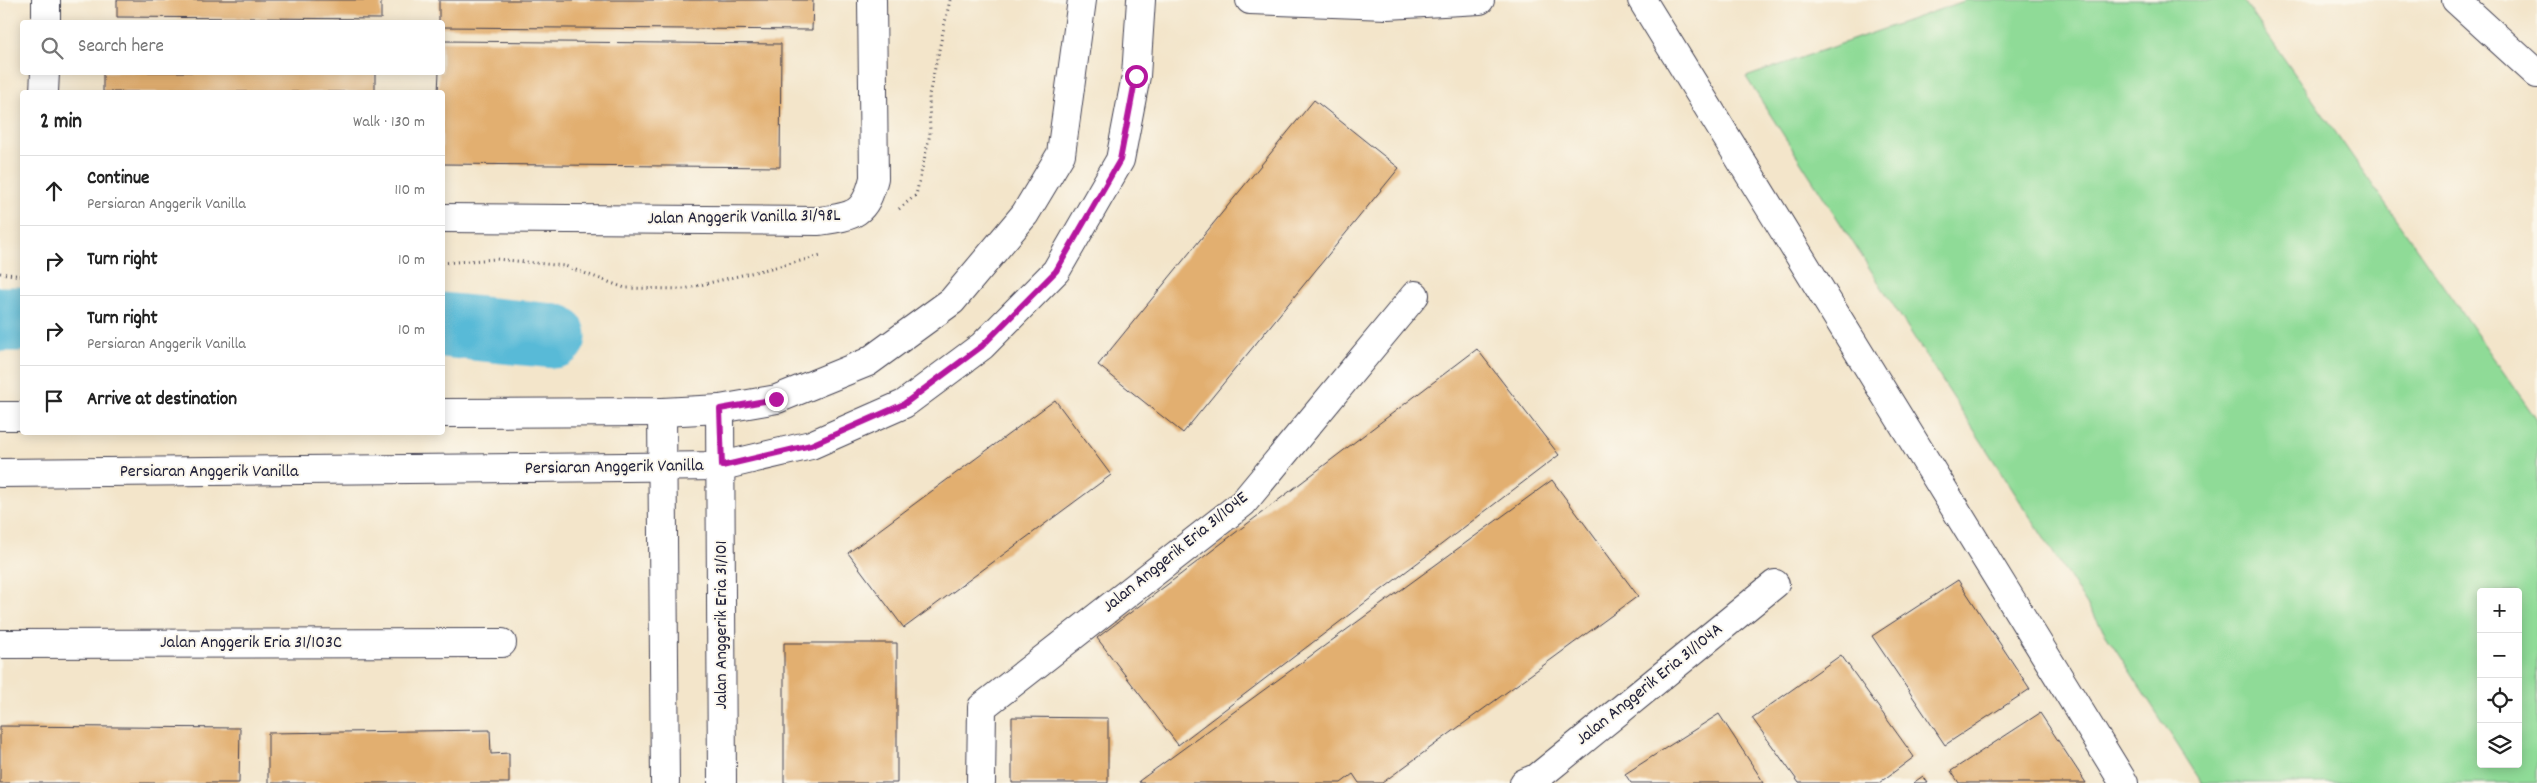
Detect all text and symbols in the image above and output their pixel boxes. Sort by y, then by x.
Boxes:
search box [20,20,445,75]
icon: search [38,34,66,62]
text: Search here [78,34,164,61]
route start [1125,65,1148,88]
text: 2 min [40,108,82,138]
text: Walk · 130 m [353,111,425,134]
text: Continue [87,166,149,193]
icon: ahead [40,177,68,205]
text: 110 m [395,179,425,202]
text: Persiaran Anggerik Vanilla [87,193,246,216]
street label: Jalan Anggerik Vanilla 31/98L [647,204,841,232]
icon: right [40,247,68,275]
text: Turn right [87,247,158,274]
text: 10 m [398,249,425,272]
text: Turn right [87,306,158,333]
icon: right [40,317,68,345]
text: 10 m [398,319,425,342]
text: Persiaran Anggerik Vanilla [87,333,246,356]
icon: arrive [40,387,68,415]
text: Arrive at destination [87,387,237,414]
route end [765,388,788,411]
street label: Persiaran Anggerik Vanilla [524,454,704,482]
street label: Persiaran Anggerik Vanilla [120,460,299,485]
street label: Jalan Anggerik Eria 31/104E [1098,486,1254,620]
street label: Jalan Anggerik Eria 31/101 [710,541,735,709]
map controls [2477,588,2522,768]
button: + [2477,588,2522,633]
street label: Jalan Anggerik Eria 31/104A [1571,618,1729,752]
street label: Jalan Anggerik Eria 31/103C [160,631,342,656]
button: − [2477,633,2522,678]
button: locate [2477,678,2522,723]
button: layers [2477,723,2522,768]

